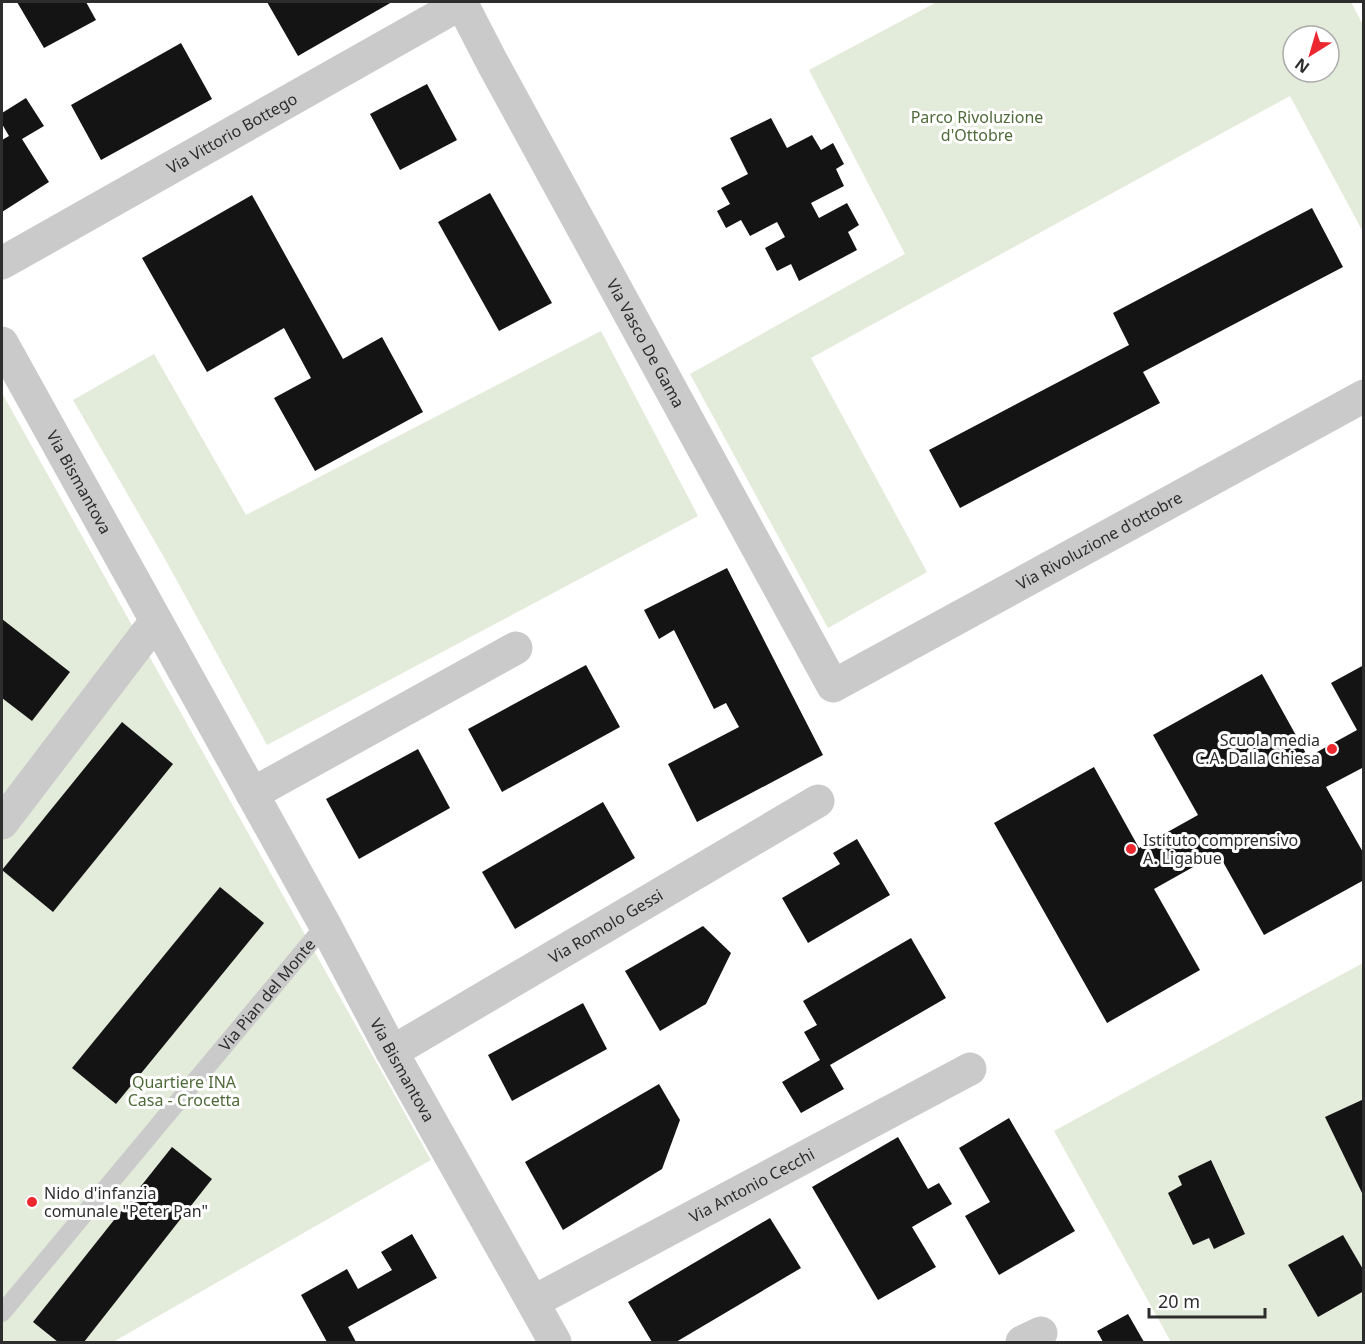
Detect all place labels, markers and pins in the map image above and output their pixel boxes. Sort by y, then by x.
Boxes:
place label: Scuola media C.A. Dalla Chiesa [1195,729,1320,769]
marker: Scuola media C.A. Dalla Chiesa [1325,742,1339,756]
place label: Istituto comprensivo A. Ligabue [1143,829,1298,869]
marker: Istituto comprensivo A. Ligabue [1124,842,1138,856]
place label: Nido d'infanzia comunale "Peter Pan" [44,1182,208,1222]
marker: Nido d'infanzia comunale "Peter Pan" [25,1195,39,1209]

